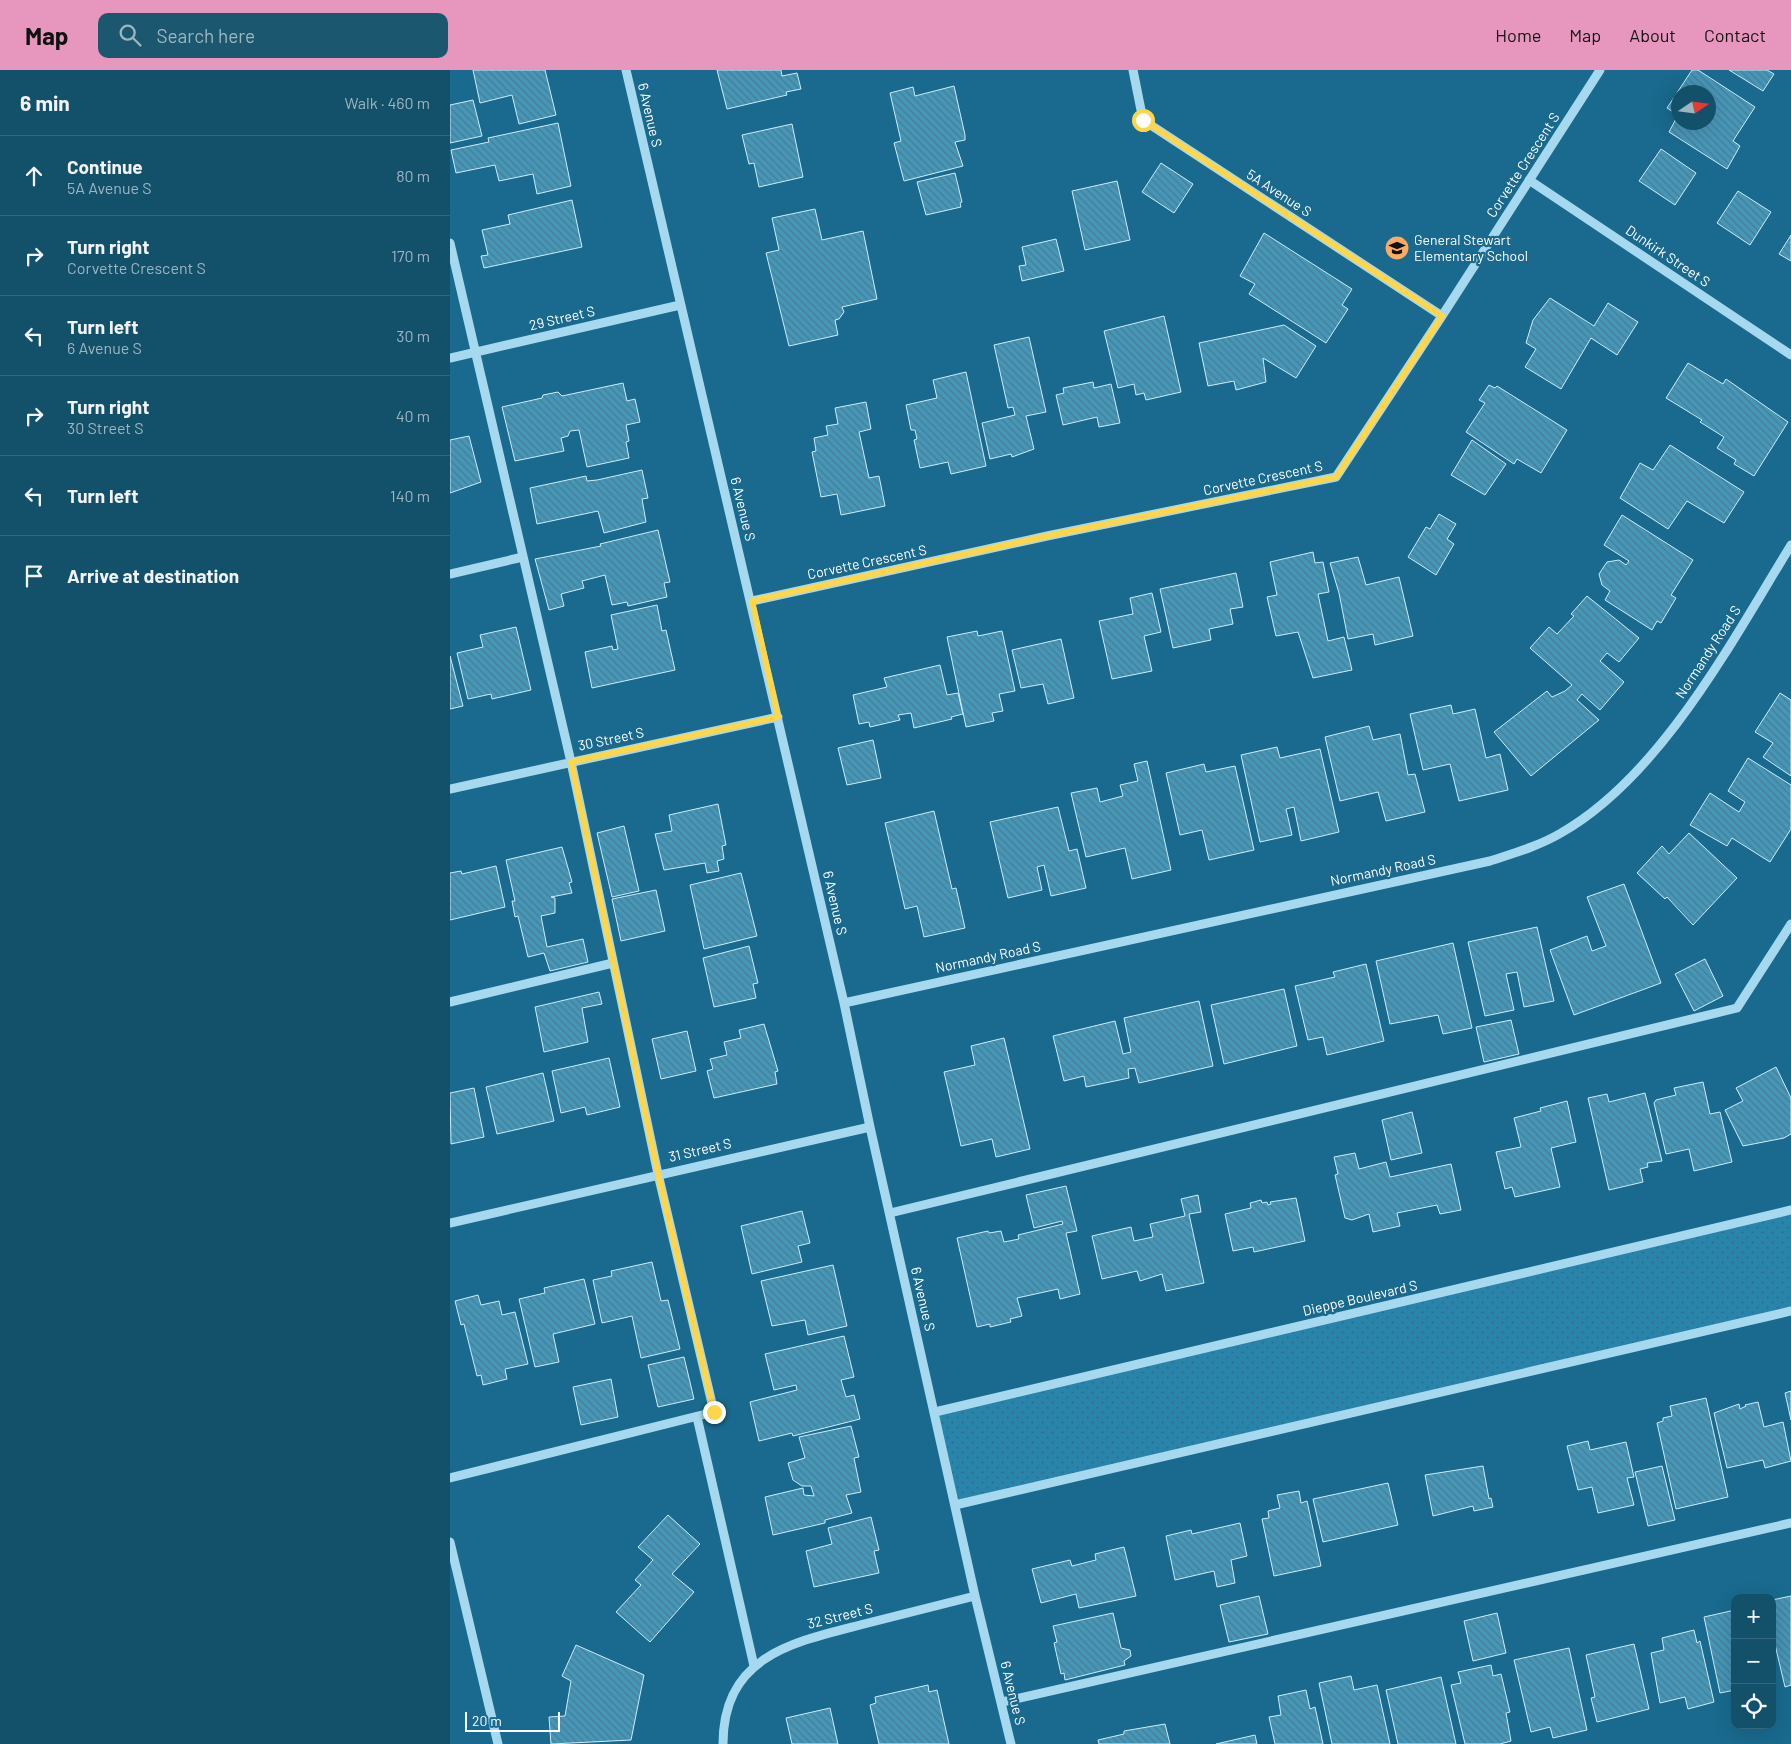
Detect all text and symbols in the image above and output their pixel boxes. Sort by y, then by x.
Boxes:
search box [98,13,448,58]
text: Map [25,21,68,50]
icon: search [116,21,144,49]
text: Search here [156,24,255,47]
text: Home [1495,24,1541,46]
text: Map [1569,24,1601,46]
text: About [1629,24,1676,46]
text: Contact [1704,24,1766,46]
street label: 6 Avenue S [635,81,666,149]
north arrow [1671,85,1716,130]
text: 6 min [20,90,70,115]
text: Walk · 460 m [345,93,430,112]
route start [1132,109,1155,132]
street label: Corvette Crescent S [1482,109,1563,220]
text: Continue [67,155,143,178]
icon: ahead [20,162,48,190]
street label: 5A Avenue S [1244,165,1315,220]
text: 80 m [396,166,430,185]
text: 5A Avenue S [67,178,152,197]
street label: Dunkirk Street S [1623,221,1714,290]
place label: General Stewart Elementary School [1414,231,1528,264]
text: Turn right [67,235,149,258]
school or university icon: General Stewart Elementary School [1384,235,1410,261]
icon: right [20,242,48,270]
text: 170 m [391,246,430,265]
text: Corvette Crescent S [67,258,206,277]
street label: 29 Street S [527,302,596,333]
text: Turn left [67,315,138,338]
icon: left [20,322,48,350]
text: 30 m [396,326,430,345]
text: 6 Avenue S [67,338,142,357]
text: Turn right [67,395,149,418]
icon: right [20,402,48,430]
text: 40 m [396,406,430,425]
text: 30 Street S [67,418,144,437]
street label: Corvette Crescent S [1202,457,1324,498]
street label: 6 Avenue S [727,475,760,543]
icon: left [20,482,48,510]
text: Turn left [67,484,138,507]
text: 140 m [390,486,430,505]
street label: Corvette Crescent S [806,541,928,582]
icon: arrive [20,562,48,590]
text: Arrive at destination [67,564,239,587]
street label: Normandy Road S [1671,602,1744,701]
street label: 30 Street S [576,723,645,754]
street label: Normandy Road S [1329,850,1437,889]
street label: 6 Avenue S [820,869,851,937]
street label: Normandy Road S [934,937,1042,976]
street label: 31 Street S [667,1134,733,1165]
street label: 6 Avenue S [908,1265,939,1333]
street label: Dieppe Boulevard S [1301,1276,1419,1319]
route end [703,1401,726,1424]
map controls [1731,1594,1776,1729]
button: + [1731,1594,1776,1639]
street label: 32 Street S [805,1599,874,1632]
button: − [1731,1639,1776,1684]
street label: 6 Avenue S [997,1659,1030,1727]
button: locate [1731,1684,1776,1729]
scale bar [465,1709,560,1732]
text: 20 m [472,1712,502,1729]

